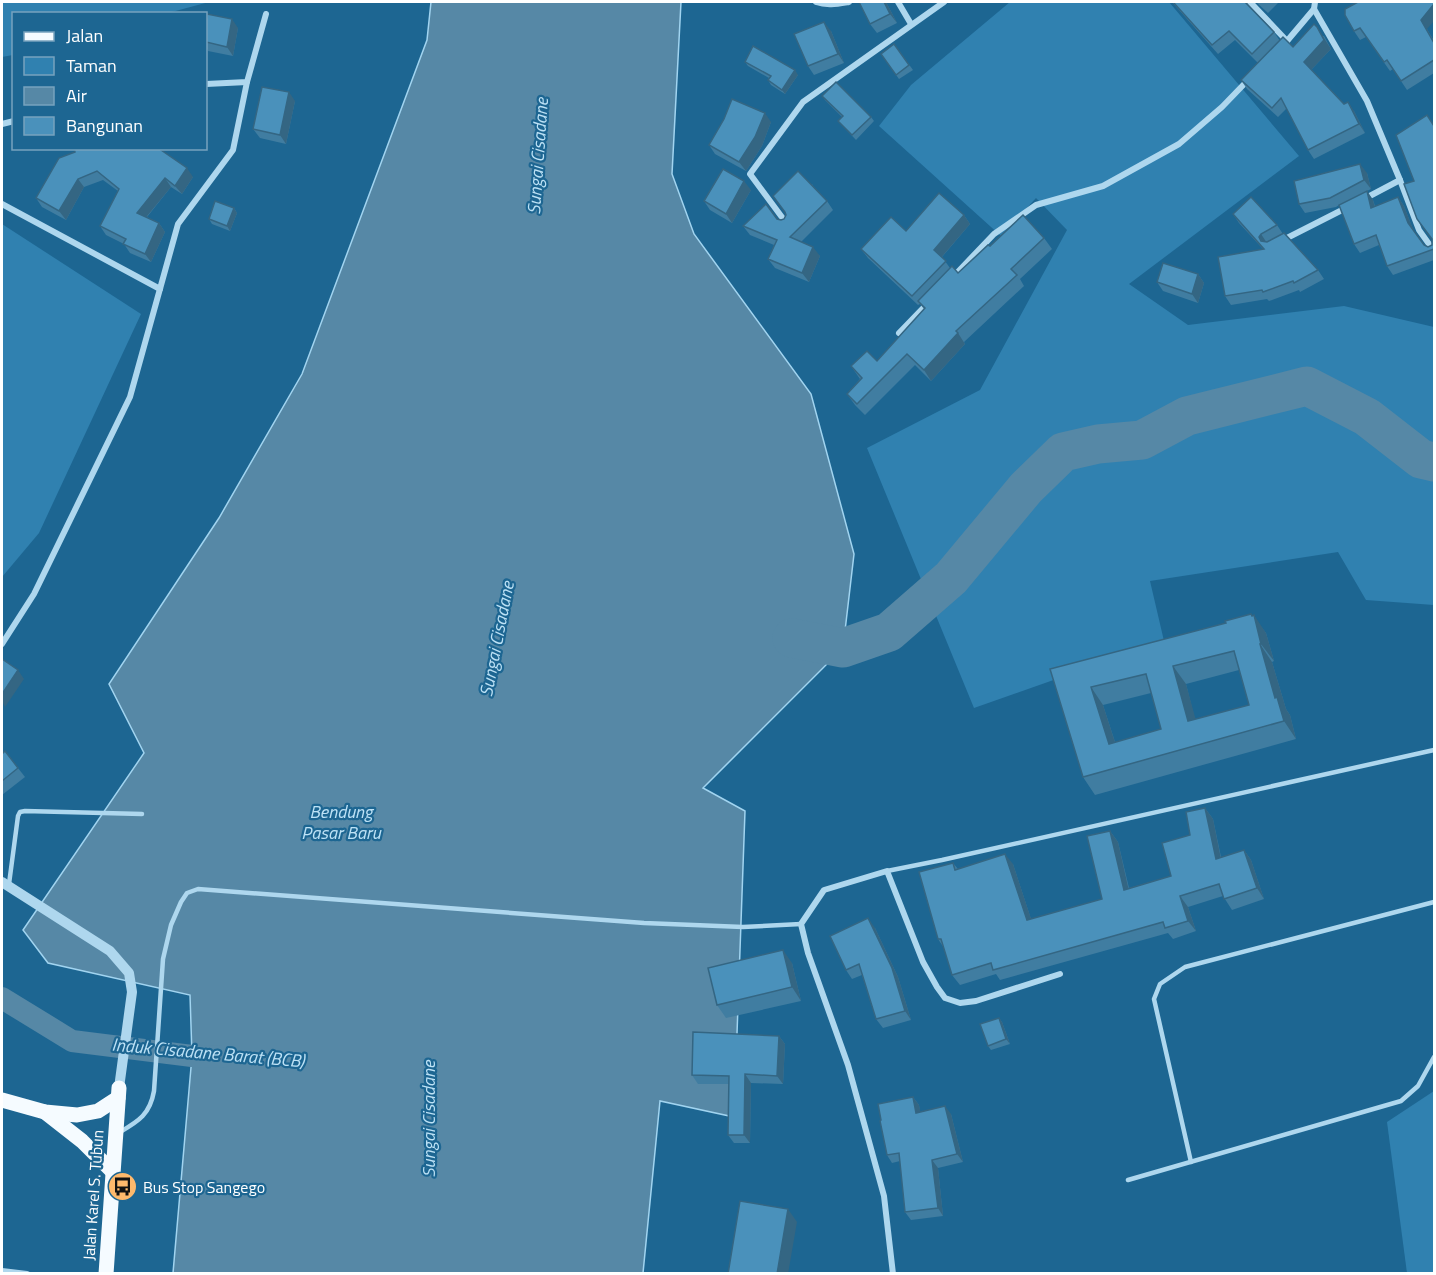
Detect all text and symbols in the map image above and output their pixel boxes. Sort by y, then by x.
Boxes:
legend [12,12,207,150]
text: Jalan [66,22,103,49]
text: Taman [66,52,117,79]
text: Air [66,82,87,109]
water label: Sungai Cisadane [520,95,555,215]
text: Bangunan [66,112,143,139]
water label: Sungai Cisadane [472,577,521,699]
water label: Bendung Pasar Baru [301,798,382,846]
water label: Induk Cisadane Barat (BCB) [111,1031,307,1075]
water label: Sungai Cisadane [415,1059,442,1177]
street label: Jalan Karel S. Tubun [76,1129,110,1261]
bus stop icon: Bus Stop Sangego [106,1171,138,1203]
place label: Bus Stop Sangego [143,1175,265,1199]

